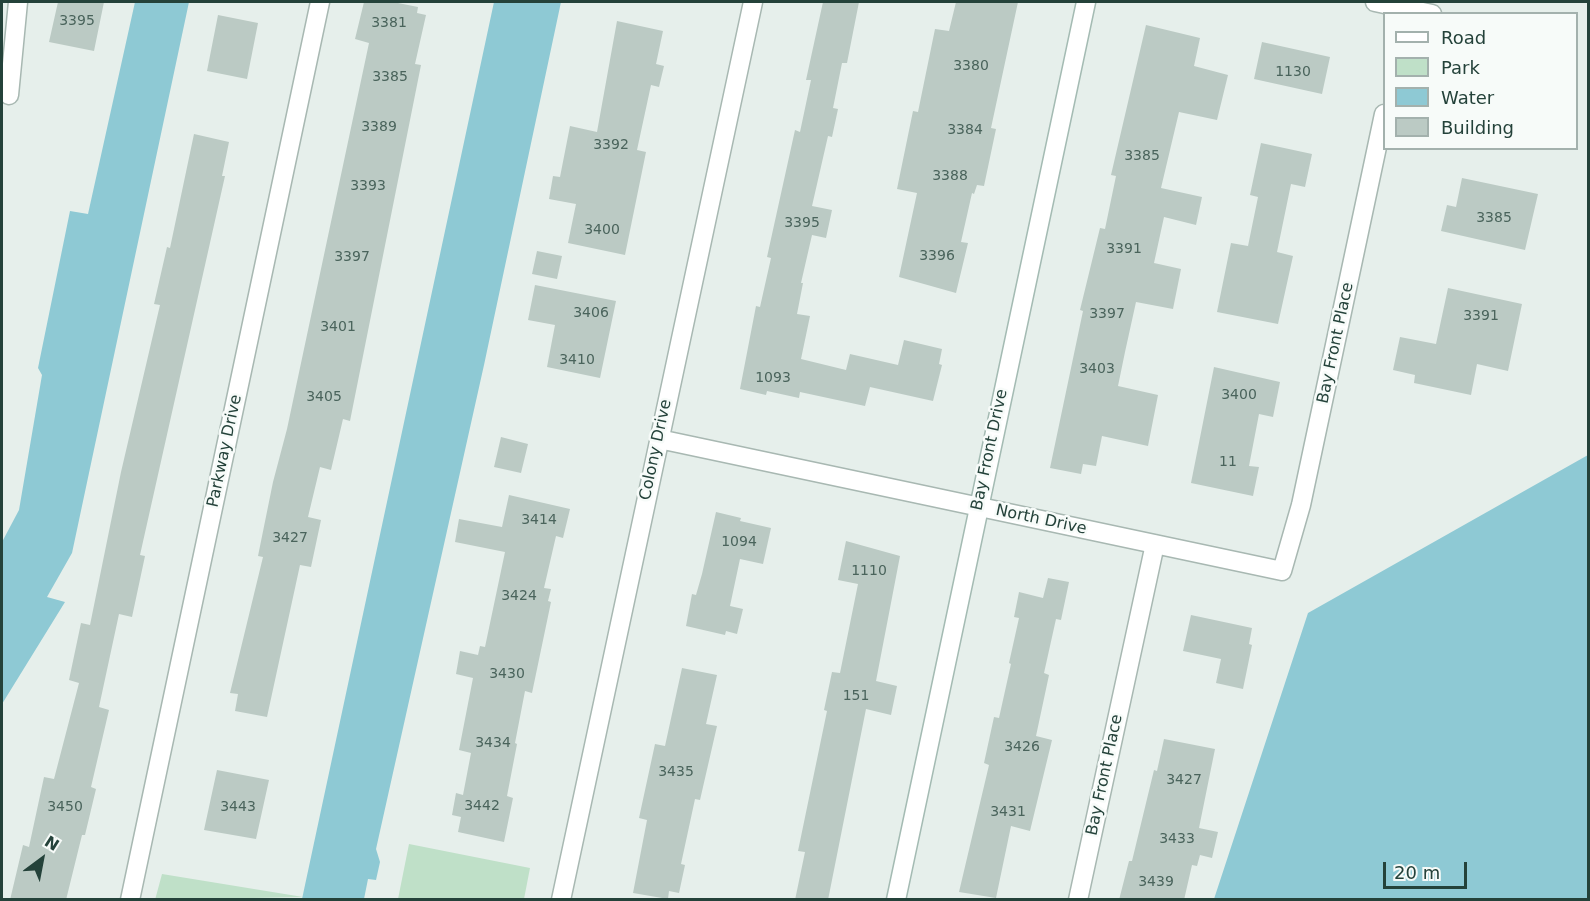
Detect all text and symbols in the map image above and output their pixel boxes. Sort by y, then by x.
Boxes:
legend [1383,12,1578,150]
house number: 3395 [59,13,95,29]
house number: 3381 [371,15,407,31]
text: Road [1441,27,1486,48]
text: Park [1441,57,1480,78]
house number: 3380 [953,58,989,74]
house number: 1130 [1275,64,1311,80]
house number: 3385 [372,69,408,85]
text: Water [1441,87,1494,108]
text: Building [1441,117,1514,138]
house number: 3389 [361,119,397,135]
house number: 3384 [947,122,983,138]
house number: 3392 [593,137,629,153]
house number: 3385 [1124,148,1160,164]
house number: 3388 [932,168,968,184]
house number: 3393 [350,178,386,194]
house number: 3385 [1476,210,1512,226]
house number: 3395 [784,215,820,231]
house number: 3400 [584,222,620,238]
house number: 3391 [1106,241,1142,257]
house number: 3396 [919,248,955,264]
house number: 3397 [334,249,370,265]
street label: Bay Front Place [1314,281,1358,405]
house number: 3406 [573,305,609,321]
house number: 3397 [1089,306,1125,322]
house number: 3391 [1463,308,1499,324]
house number: 3401 [320,319,356,335]
house number: 3410 [559,352,595,368]
house number: 3403 [1079,361,1115,377]
house number: 1093 [755,370,791,386]
house number: 3400 [1221,387,1257,403]
street label: Bay Front Drive [968,388,1012,512]
house number: 3405 [306,389,342,405]
street label: Parkway Drive [204,393,246,509]
street label: Colony Drive [636,398,676,502]
house number: 11 [1219,454,1237,470]
street label: North Drive [994,501,1088,539]
house number: 3414 [521,512,557,528]
house number: 3427 [272,530,308,546]
house number: 1094 [721,534,757,550]
house number: 1110 [851,563,887,579]
house number: 3424 [501,588,537,604]
house number: 3430 [489,666,525,682]
house number: 151 [843,688,869,704]
street label: Bay Front Place [1083,713,1127,837]
house number: 3434 [475,735,511,751]
house number: 3426 [1004,739,1040,755]
house number: 3435 [658,764,694,780]
house number: 3427 [1166,772,1202,788]
house number: 3442 [464,798,500,814]
house number: 3450 [47,799,83,815]
house number: 3443 [220,799,256,815]
house number: 3431 [990,804,1026,820]
north arrow [12,829,72,889]
house number: 3433 [1159,831,1195,847]
text: N [41,832,63,855]
scale bar [1386,850,1470,888]
text: 20 m [1394,862,1440,883]
house number: 3439 [1138,874,1174,890]

